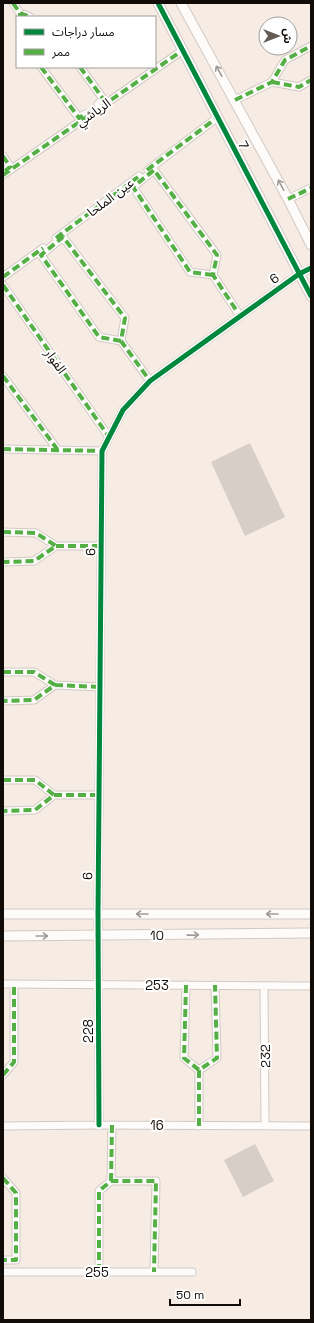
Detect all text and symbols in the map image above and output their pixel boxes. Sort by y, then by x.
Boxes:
legend [16,16,156,68]
north arrow [258,16,298,56]
text: مسار دراجات [52,24,115,40]
text: ش [281,28,295,44]
text: ممر [51,44,70,60]
one-way arrow [215,65,222,77]
street label: الرياشي [73,94,115,132]
street label: 7 [234,138,253,152]
street label: عين الملحا [84,174,137,220]
one-way arrow [277,180,284,192]
street label: 6 [266,269,283,288]
street label: الفوار [40,345,70,377]
street label: 6 [82,548,99,556]
street label: 6 [79,872,96,880]
one-way arrow [136,910,149,918]
one-way arrow [266,910,279,918]
street label: 10 [150,927,164,944]
one-way arrow [186,931,199,939]
one-way arrow [35,932,48,940]
street label: 253 [145,977,169,994]
street label: 228 [80,1019,97,1043]
street label: 232 [257,1044,274,1068]
street label: 16 [150,1117,164,1134]
street label: 255 [85,1264,109,1281]
scale bar [170,1281,240,1307]
text: 50 m [176,1287,204,1303]

